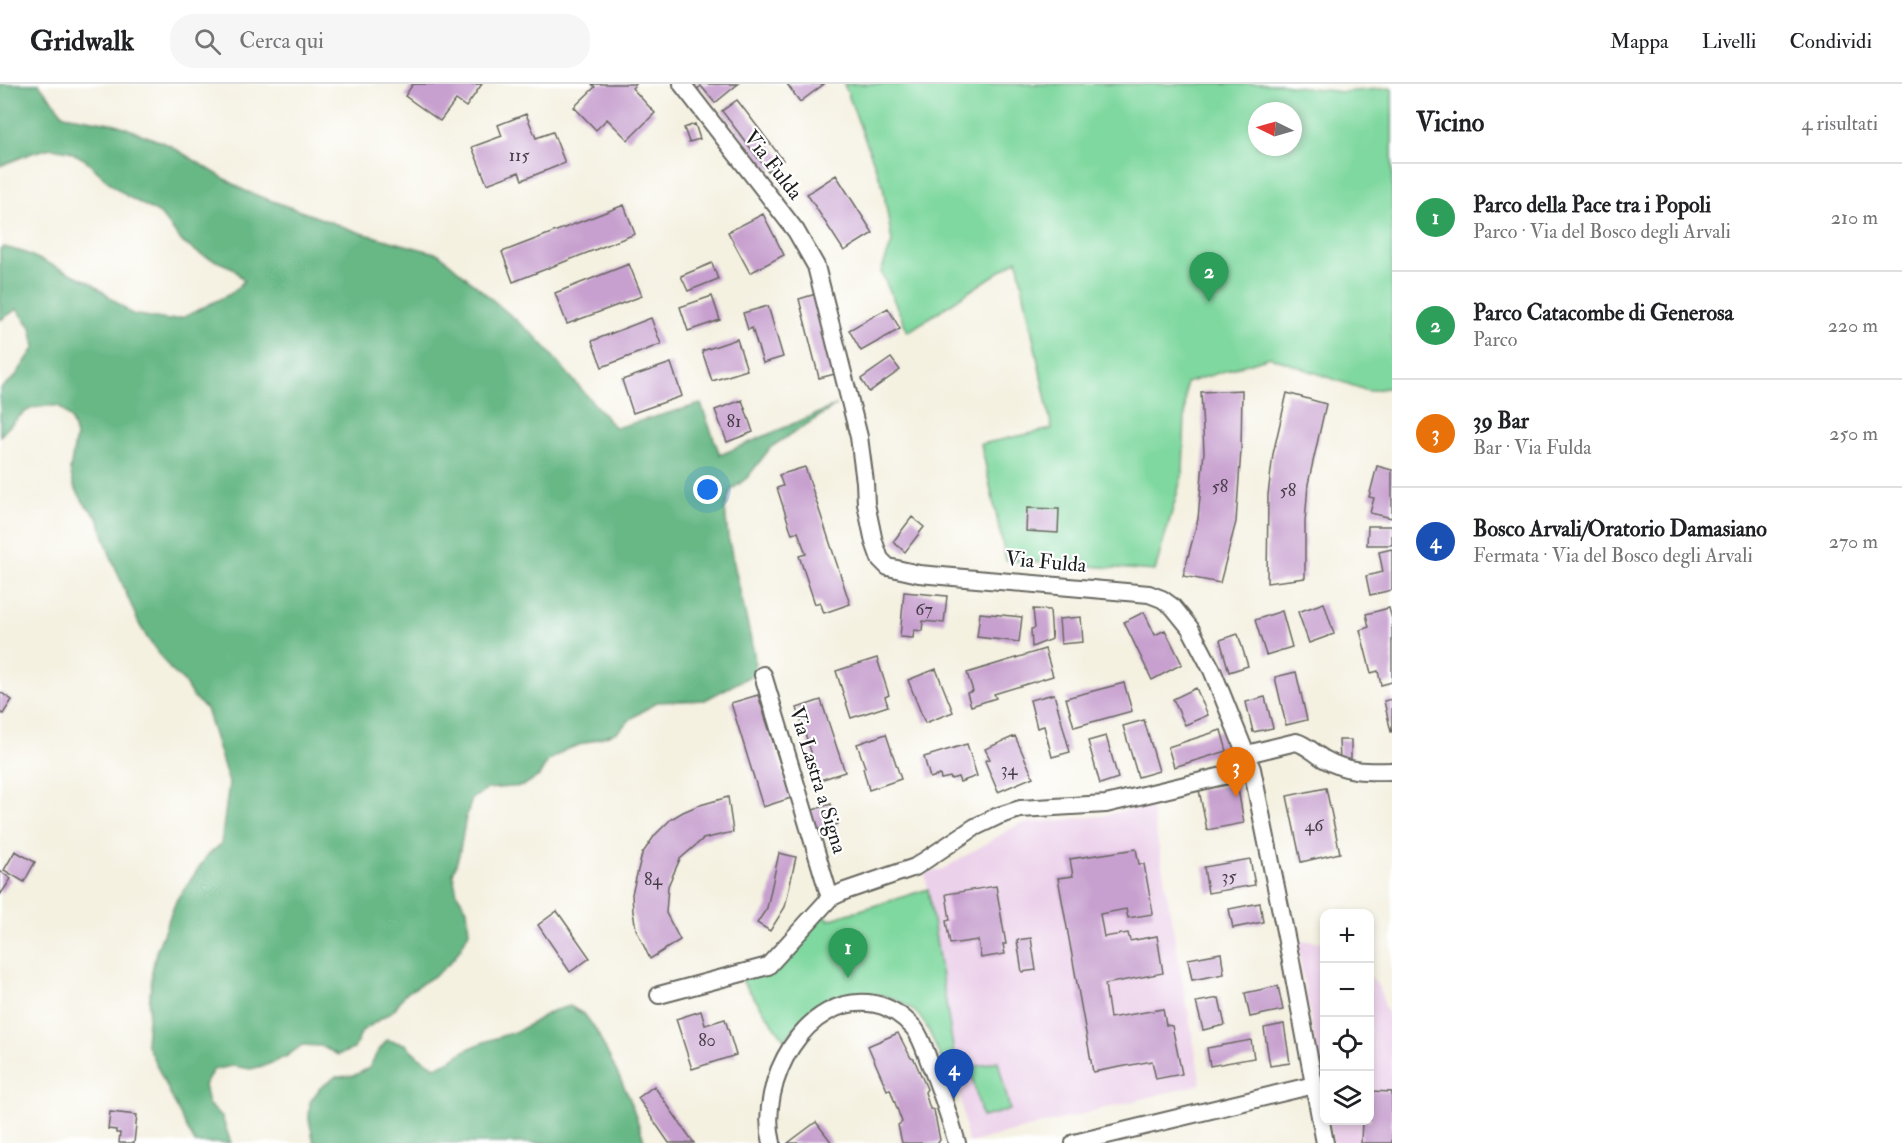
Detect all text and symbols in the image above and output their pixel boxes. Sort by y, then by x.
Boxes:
search box [170,14,590,68]
text: Gridwalk [30,24,134,59]
icon: search [191,25,224,58]
text: Cerca qui [239,27,324,55]
text: Mappa [1610,28,1669,55]
text: Livelli [1702,28,1756,55]
text: Condividi [1789,28,1872,55]
north arrow [1248,102,1302,156]
text: Vicino [1416,107,1484,139]
text: 4 risultati [1802,111,1878,136]
street label: Via Fulda [737,125,809,206]
house number: 115 [509,144,529,167]
text: Parco della Pace tra i Popoli [1473,191,1711,219]
text: 1 [1432,205,1439,230]
text: 210 m [1831,205,1878,230]
text: Parco · Via del Bosco degli Arvali [1473,219,1731,244]
pin: 2 [1190,252,1228,302]
text: Parco Catacombe di Generosa [1473,299,1734,327]
text: 2 [1430,313,1441,338]
text: 220 m [1828,313,1878,338]
text: Parco [1473,327,1517,352]
text: 39 Bar [1473,407,1529,435]
house number: 81 [727,410,741,433]
text: 3 [1432,421,1439,446]
text: 250 m [1829,421,1878,446]
text: Bar · Via Fulda [1473,435,1591,460]
your location [693,475,722,504]
house number: 58 [1212,475,1228,498]
house number: 58 [1280,479,1296,502]
text: Bosco Arvali/Oratorio Damasiano [1473,515,1767,543]
text: 4 [1430,529,1441,554]
text: 270 m [1829,529,1878,554]
text: Fermata · Via del Bosco degli Arvali [1473,543,1753,568]
street label: Via Fulda [1004,545,1088,579]
house number: 67 [915,598,933,621]
street label: Via Lastra a Signa [783,703,853,857]
pin: 3 [1216,748,1256,797]
house number: 34 [1001,758,1019,781]
house number: 46 [1305,814,1324,837]
house number: 35 [1222,865,1236,888]
house number: 84 [644,868,663,891]
map controls [1320,909,1374,1125]
button: + [1320,909,1374,963]
pin: 1 [828,928,868,978]
button: − [1320,963,1374,1017]
button: locate [1320,1017,1374,1071]
house number: 80 [698,1029,716,1052]
pin: 4 [934,1050,974,1099]
button: layers [1320,1071,1374,1125]

